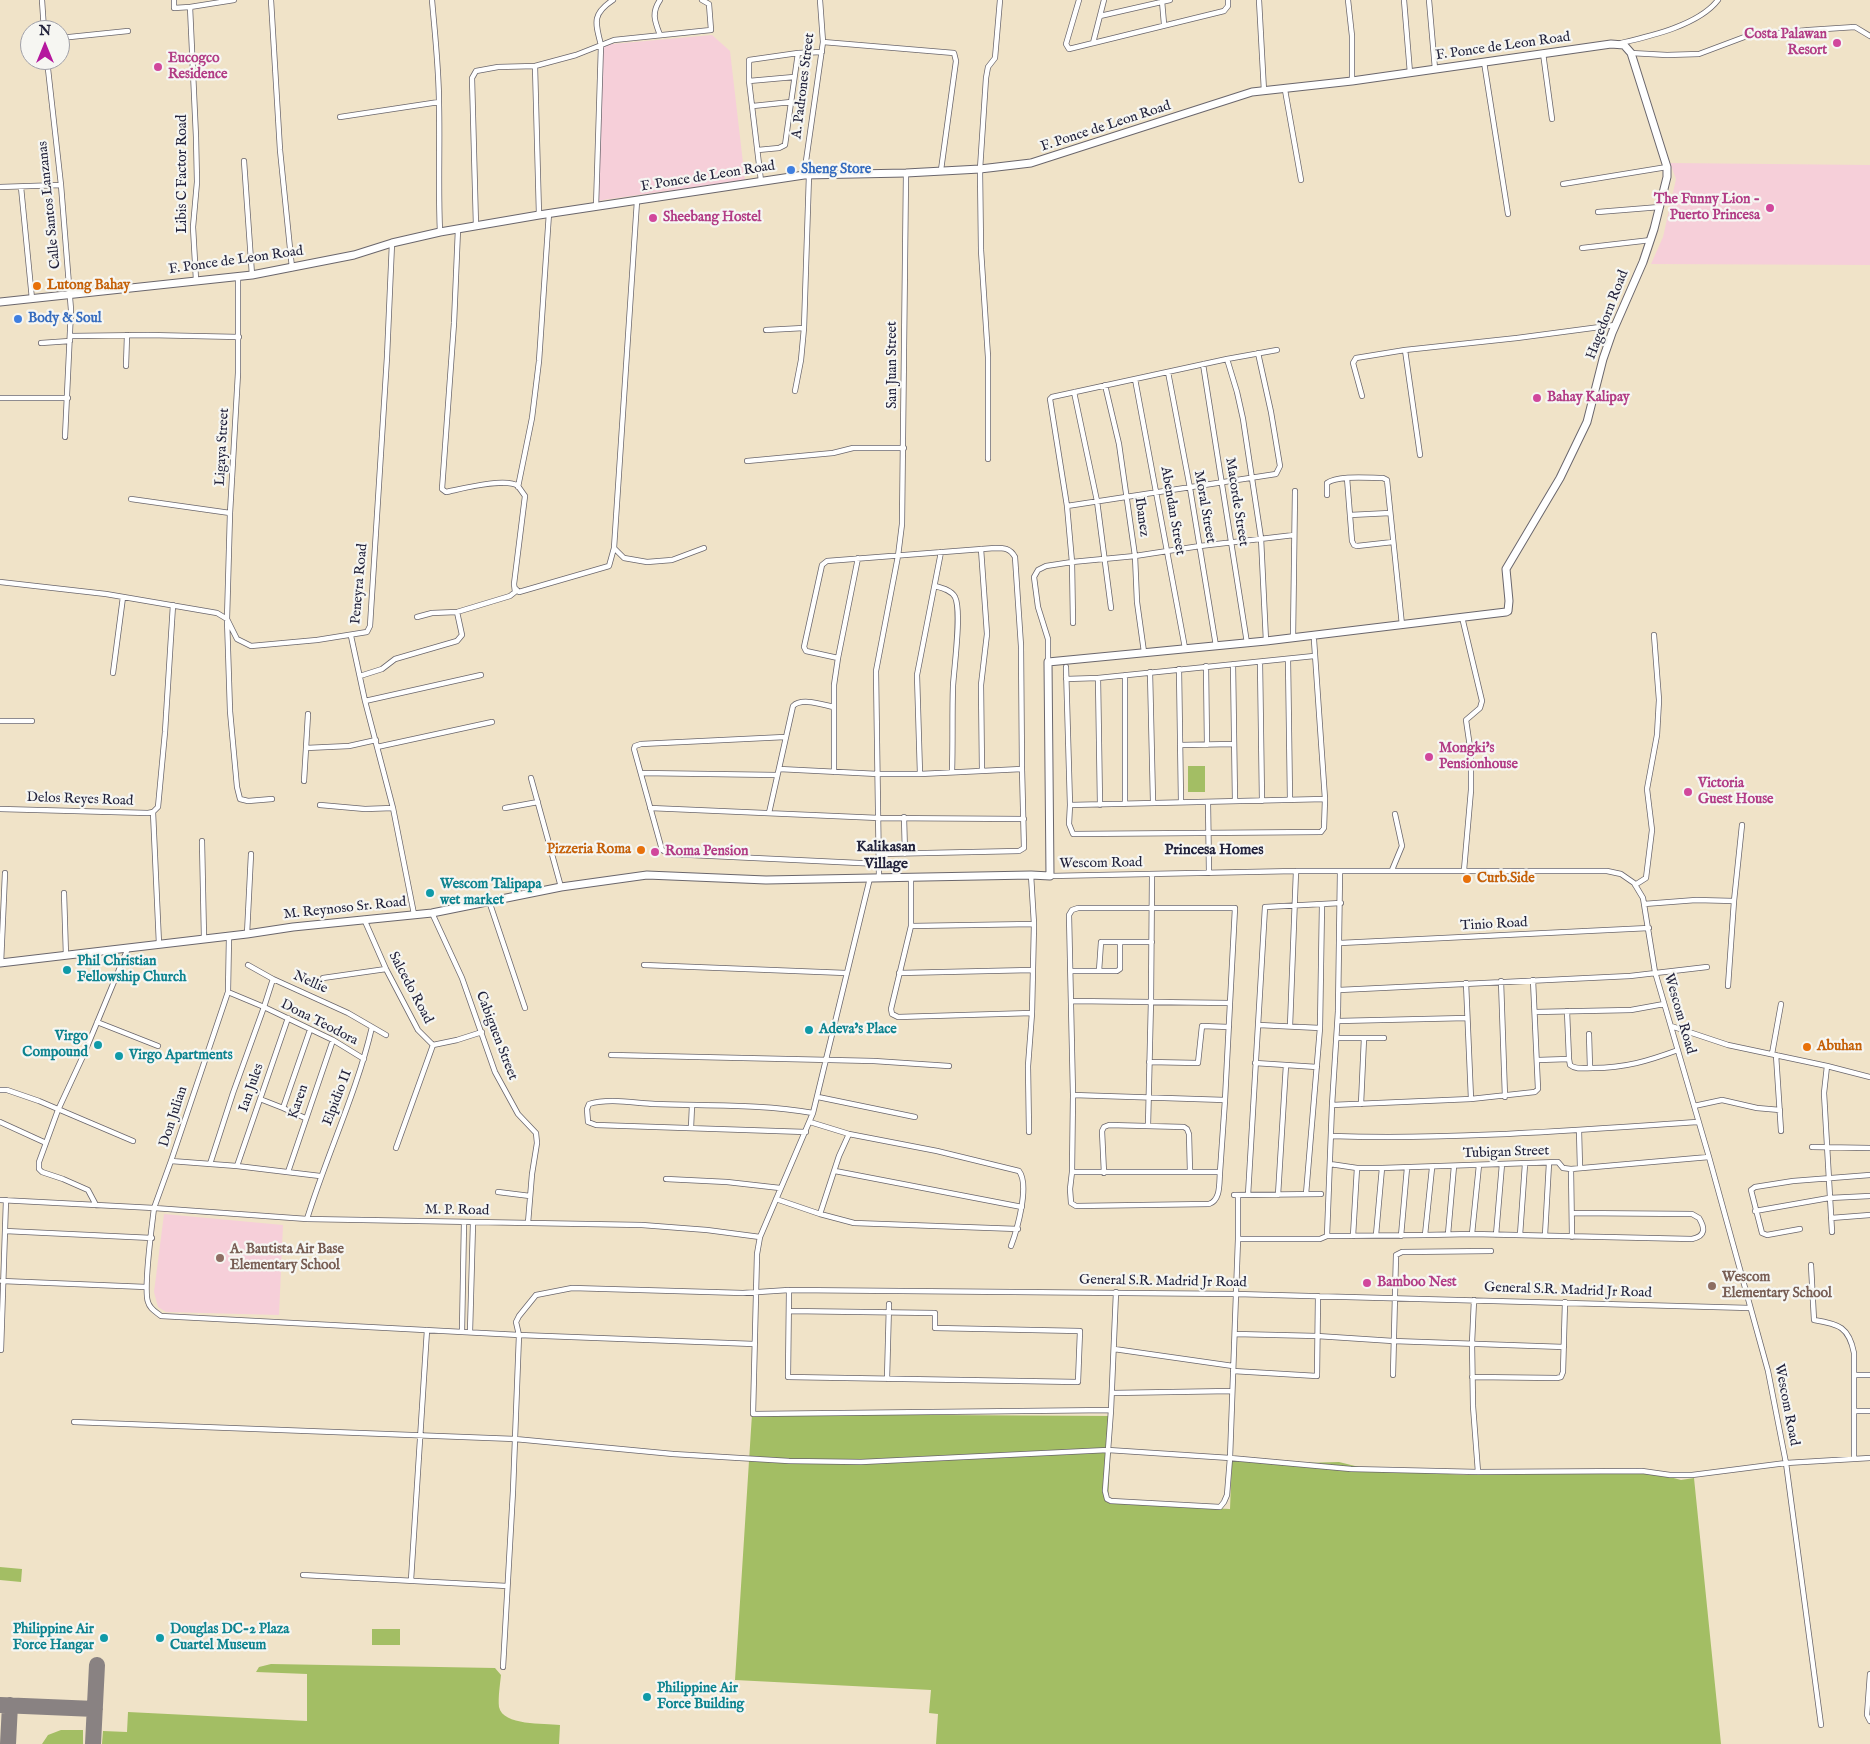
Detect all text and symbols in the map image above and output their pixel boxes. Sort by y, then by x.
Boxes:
north arrow [20,20,70,70]
text: N [39,22,51,40]
place label: Costa Palawan Resort [1744,27,1827,59]
street label: F. Ponce de Leon Road [1435,29,1571,65]
street label: A. Padrones Street [789,32,819,140]
marker: Costa Palawan Resort [1831,37,1843,49]
place label: Eucogco Residence [168,51,227,84]
marker: Eucogco Residence [152,61,164,73]
street label: F. Ponce de Leon Road [1039,98,1173,156]
street label: Libis C Factor Road [175,115,191,233]
street label: Calle Santos Lanzanas [35,140,65,270]
street label: F. Ponce de Leon Road [640,158,776,196]
place label: Sheng Store [801,162,871,178]
marker: Sheng Store [785,164,797,176]
place label: The Funny Lion - Puerto Princesa [1654,192,1760,224]
marker: The Funny Lion - Puerto Princesa [1764,202,1776,214]
place label: Sheebang Hostel [663,210,761,226]
marker: Sheebang Hostel [647,212,659,224]
street label: F. Ponce de Leon Road [168,243,304,279]
street label: Hagedorn Road [1583,268,1633,362]
place label: Lutong Bahay [47,278,130,294]
marker: Lutong Bahay [31,280,43,292]
place label: Body & Soul [28,311,101,327]
marker: Body & Soul [12,313,24,325]
street label: San Juan Street [885,321,901,409]
place label: Bahay Kalipay [1547,390,1630,406]
marker: Bahay Kalipay [1531,392,1543,404]
street label: Ligaya Street [213,408,233,486]
street label: Macorde Street [1221,456,1251,548]
street label: Abendan Street [1156,465,1188,557]
street label: Moral Street [1189,469,1219,545]
street label: Ibanez [1130,496,1152,538]
street label: Peneyra Road [348,543,372,625]
place label: Mongki's Pensionhouse [1439,741,1518,774]
marker: Mongki's Pensionhouse [1423,751,1435,763]
place label: Victoria Guest House [1698,776,1773,809]
marker: Victoria Guest House [1682,786,1694,798]
street label: Delos Reyes Road [26,790,134,810]
district label: Kalikasan Village [856,839,916,874]
place label: Pizzeria Roma [547,842,631,858]
district label: Princesa Homes [1165,842,1263,860]
marker: Pizzeria Roma [635,844,647,856]
place label: Roma Pension [665,844,748,860]
marker: Roma Pension [649,846,661,858]
street label: Wescom Road [1059,855,1143,873]
place label: Curb.Side [1477,871,1535,887]
marker: Curb.Side [1461,873,1473,885]
place label: Wescom Talipapa wet market [440,877,541,910]
marker: Wescom Talipapa wet market [424,887,436,899]
street label: M. Reynoso Sr. Road [283,894,407,924]
street label: Tinio Road [1460,915,1528,935]
street label: Salcedo Road [384,949,436,1027]
place label: Phil Christian Fellowship Church [77,954,186,986]
marker: Phil Christian Fellowship Church [61,964,73,976]
street label: Nellie [290,968,330,998]
street label: Wescom Road [1659,972,1699,1056]
street label: Cabiguen Street [471,989,521,1083]
street label: Dona Teodora [278,996,360,1050]
place label: Adeva's Place [819,1022,897,1038]
marker: Adeva's Place [803,1024,815,1036]
place label: Virgo Compound [22,1029,88,1062]
marker: Virgo Compound [92,1039,104,1051]
place label: Abuhan [1817,1039,1862,1055]
marker: Abuhan [1801,1041,1813,1053]
place label: Virgo Apartments [129,1048,233,1064]
marker: Virgo Apartments [113,1050,125,1062]
street label: Ian Jules [236,1061,268,1115]
street label: Elpidio II [320,1068,356,1128]
street label: Karen [285,1083,313,1121]
street label: Don Julian [156,1084,192,1150]
street label: Tubigan Street [1463,1143,1549,1163]
street label: M. P. Road [425,1202,489,1220]
place label: A. Bautista Air Base Elementary School [230,1242,344,1274]
marker: A. Bautista Air Base Elementary School [214,1252,226,1264]
place label: Wescom Elementary School [1722,1270,1832,1302]
street label: General S.R. Madrid Jr Road [1079,1272,1247,1292]
place label: Bamboo Nest [1377,1275,1457,1291]
marker: Bamboo Nest [1361,1277,1373,1289]
street label: General S.R. Madrid Jr Road [1484,1280,1652,1302]
marker: Wescom Elementary School [1706,1280,1718,1292]
street label: Wescom Road [1770,1363,1802,1447]
place label: Philippine Air Force Hangar [13,1622,94,1654]
place label: Douglas DC-2 Plaza Cuartel Museum [170,1622,289,1654]
marker: Philippine Air Force Hangar [98,1632,110,1644]
marker: Douglas DC-2 Plaza Cuartel Museum [154,1632,166,1644]
place label: Philippine Air Force Building [657,1681,744,1714]
marker: Philippine Air Force Building [641,1691,653,1703]

